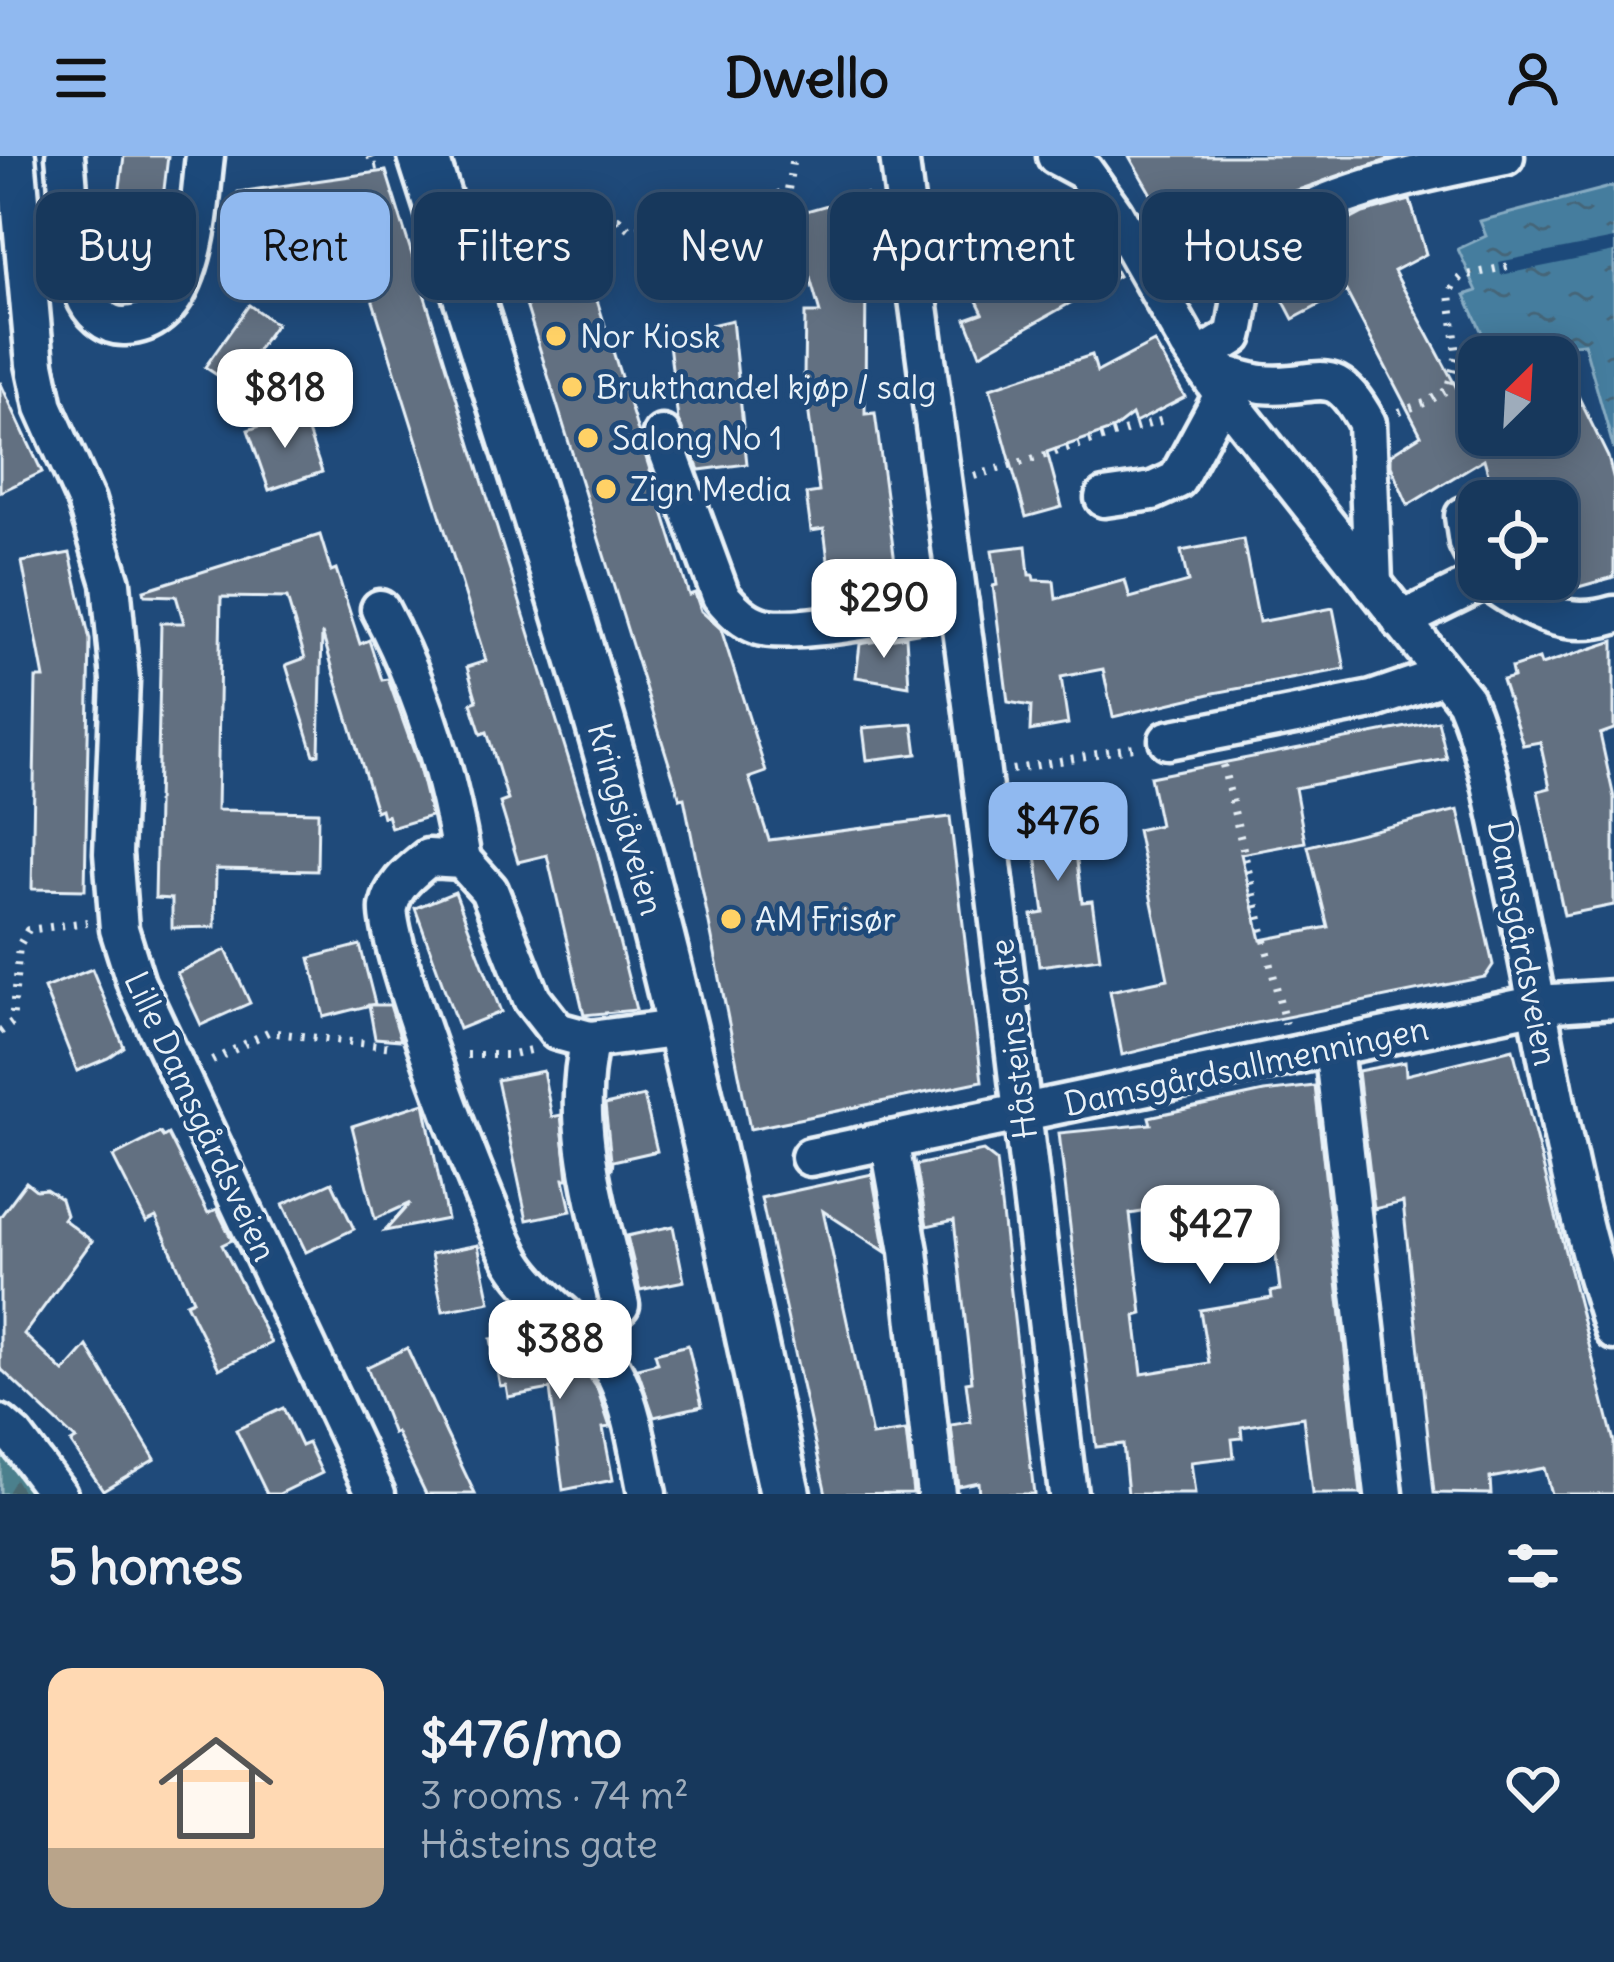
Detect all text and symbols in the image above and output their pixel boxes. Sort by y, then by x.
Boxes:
text: Dwello [725,44,889,112]
icon: menu [48,45,114,111]
icon: person [1500,45,1566,111]
chip: Buy [36,192,196,300]
chip: Rent [220,192,390,300]
chip: Filters [414,192,613,300]
chip: New [637,192,806,300]
chip: Apartment [830,192,1118,300]
chip: House [1142,192,1346,300]
place label: Nor Kiosk [580,315,721,357]
marker: Nor Kiosk [543,323,569,349]
north arrow [1458,336,1578,456]
map controls [1458,336,1578,600]
pin: $818 [214,349,356,451]
text: $818 [244,363,326,412]
place label: Brukthandel kjøp / salg [596,366,936,408]
marker: Brukthandel kjøp / salg [559,374,585,400]
place label: Salong No 1 [612,417,783,459]
marker: Salong No 1 [575,425,601,451]
place label: Zign Media [630,468,791,510]
marker: Zign Media [593,476,619,502]
button: locate [1458,480,1578,600]
pin: $290 [813,559,955,661]
text: $290 [838,573,930,622]
street label: Kringsjåveien [579,718,673,920]
pin: $476 [987,782,1129,884]
text: $476 [1016,796,1100,845]
street label: Damsgårdsveien [1479,817,1567,1069]
place label: AM Frisør [755,898,896,940]
marker: AM Frisør [718,906,744,932]
street label: Håsteins gate [980,937,1046,1141]
street label: Lille Damsgårdsveien [115,964,287,1268]
street label: Damsgårdsallmenningen [1060,1007,1432,1125]
pin: $427 [1139,1185,1281,1287]
text: $427 [1168,1199,1252,1248]
pin: $388 [489,1300,631,1402]
text: $388 [516,1314,604,1363]
icon: filters [1500,1533,1566,1599]
text: 5 homes [48,1534,243,1598]
text: $476/mo [420,1707,622,1771]
icon: home [144,1716,288,1860]
icon: heart [1500,1755,1566,1821]
text: 3 rooms · 74 m² [420,1771,689,1820]
text: Håsteins gate [420,1820,658,1869]

